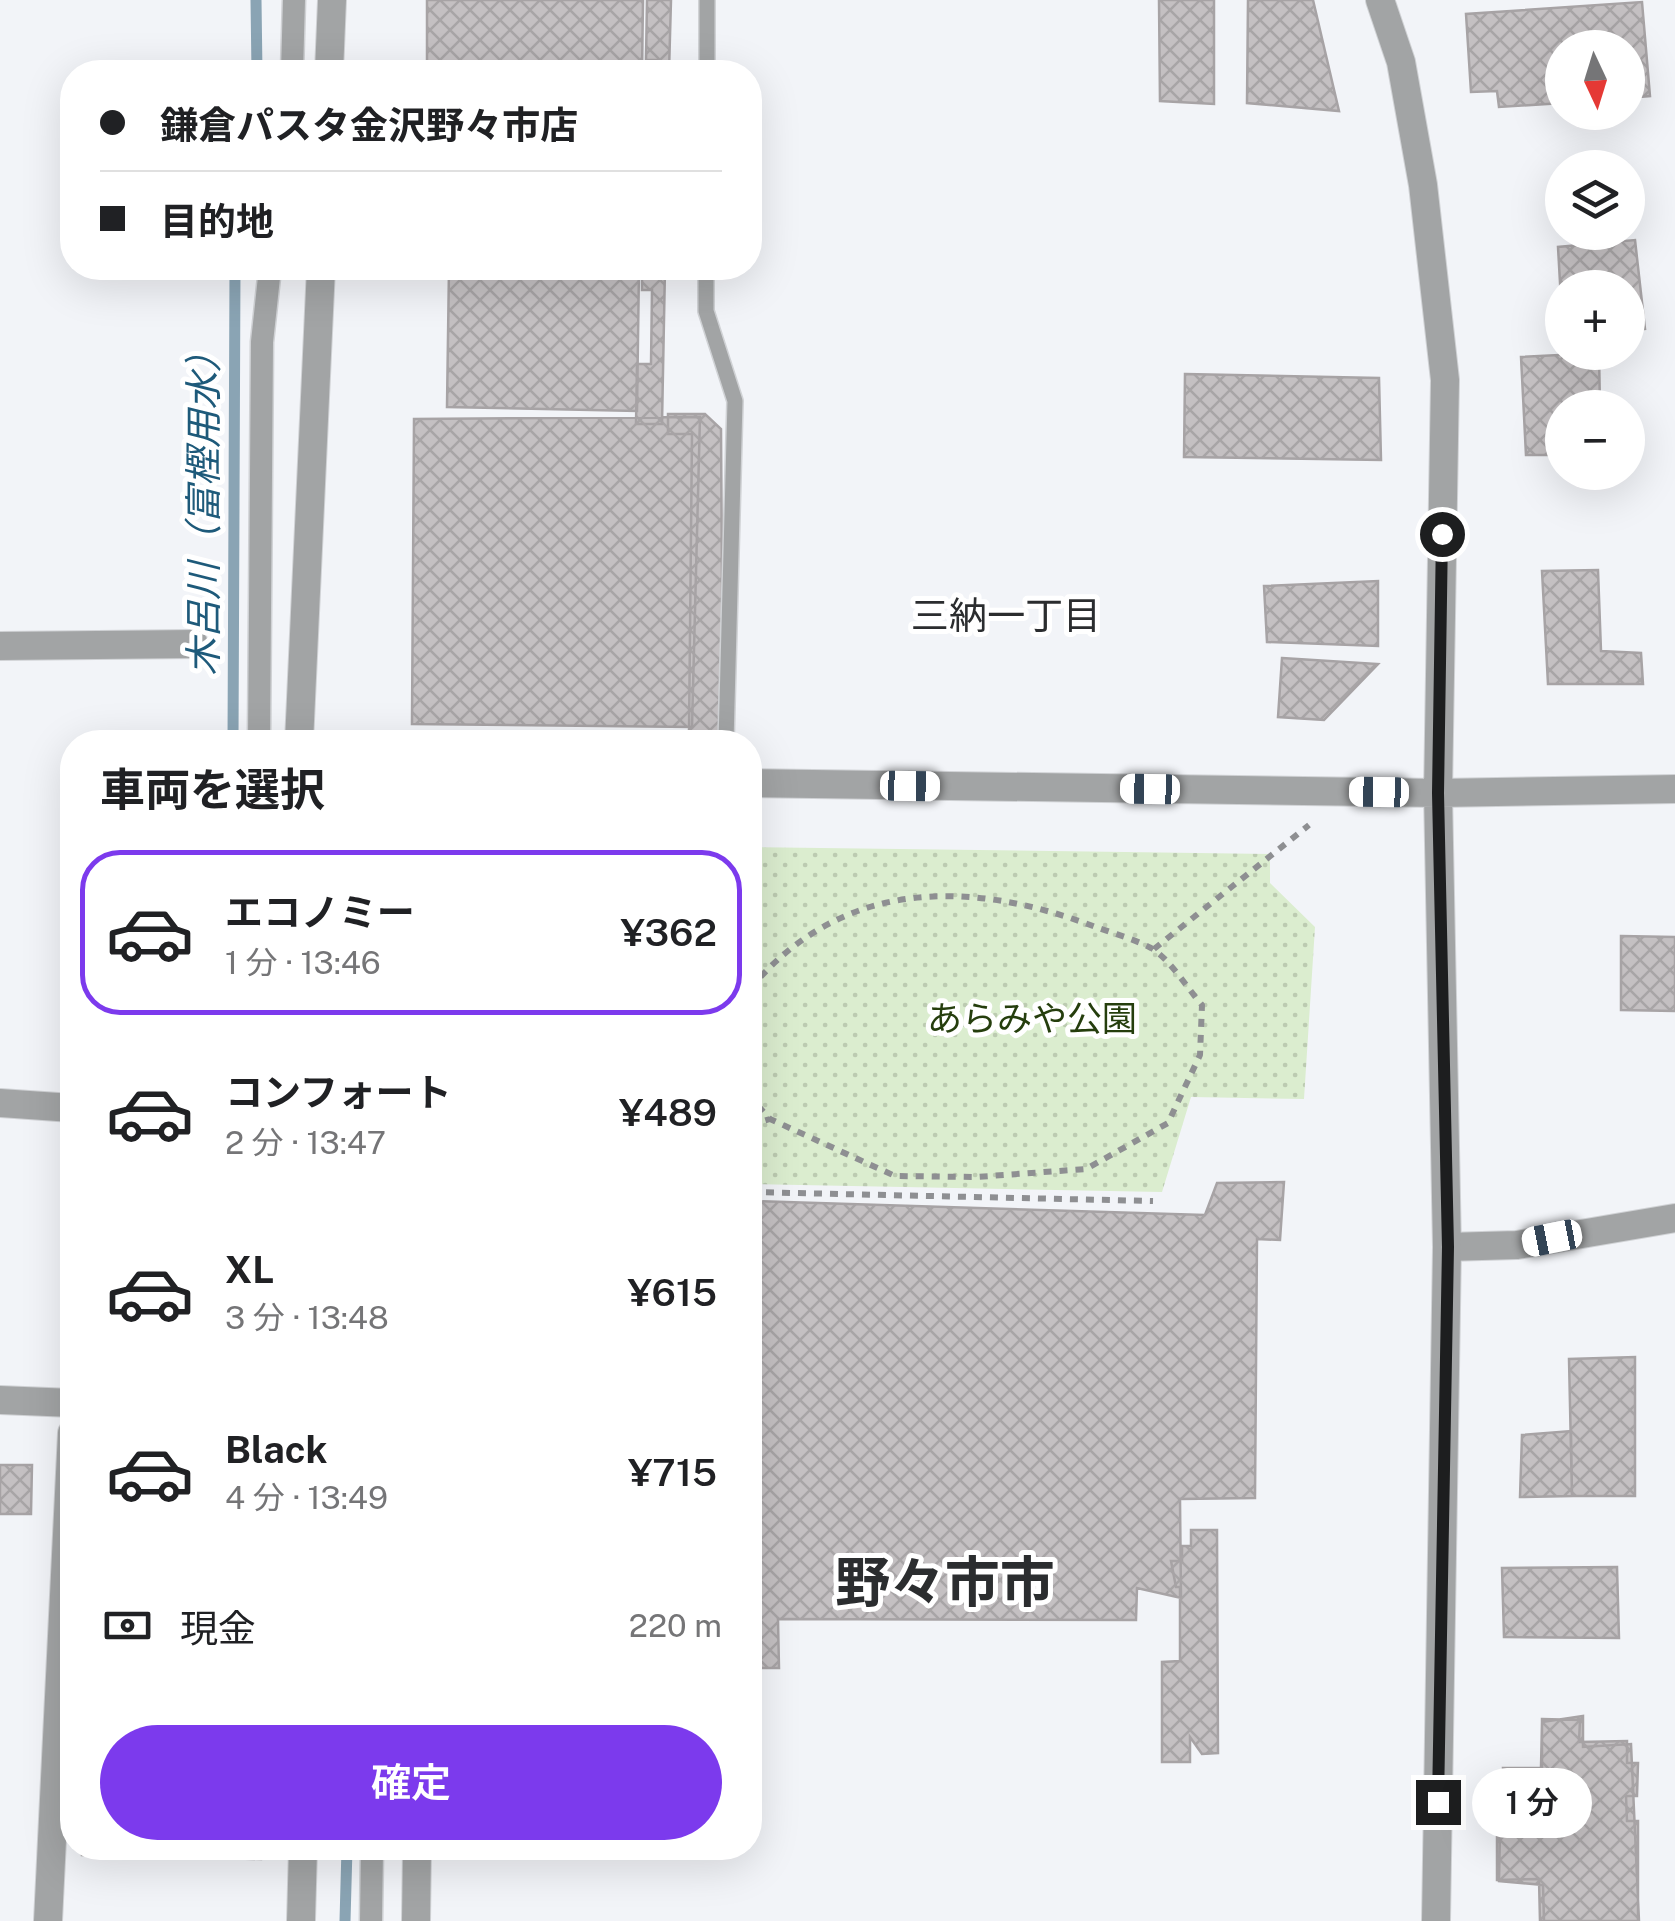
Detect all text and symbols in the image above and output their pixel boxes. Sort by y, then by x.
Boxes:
north arrow [1545,30,1645,130]
map controls [1545,30,1645,490]
text: 鎌倉パスタ金沢野々市店 [160,103,578,148]
button: layers [1545,150,1645,250]
text: 目的地 [160,199,274,244]
button: + [1545,270,1645,370]
water label: 木呂川（富樫用水） [181,334,226,676]
button: − [1545,390,1645,490]
route start [1420,512,1465,557]
district label: 三納一丁目 [911,593,1101,638]
text: 車両を選択 [100,763,325,816]
car [880,770,940,802]
car [1120,773,1180,805]
car [1349,776,1409,808]
icon: car [105,888,195,978]
text: エコノミー [225,890,415,935]
text: ¥362 [620,910,717,955]
text: 1 分 · 13:46 [225,944,381,981]
park label: あらみや公園 [927,998,1137,1039]
icon: car [105,1068,195,1158]
text: コンフォート [225,1070,452,1115]
text: ¥489 [619,1090,717,1135]
text: 2 分 · 13:47 [225,1124,386,1161]
car [1520,1218,1584,1258]
text: XL [225,1247,274,1292]
icon: car [105,1248,195,1338]
text: ¥615 [627,1270,717,1315]
text: 3 分 · 13:48 [225,1299,389,1336]
text: Black [225,1427,328,1472]
icon: car [105,1428,195,1518]
text: ¥715 [628,1450,717,1495]
text: 4 分 · 13:49 [225,1479,388,1516]
district label: 野々市市 [835,1550,1055,1614]
icon: cash [100,1598,155,1653]
text: 現金 [180,1606,256,1651]
text: 220 m [629,1607,722,1644]
button: 確定 [100,1725,722,1840]
callout: 1 分 [1473,1767,1593,1837]
route end [1416,1780,1461,1825]
text: 1 分 [1506,1784,1558,1821]

